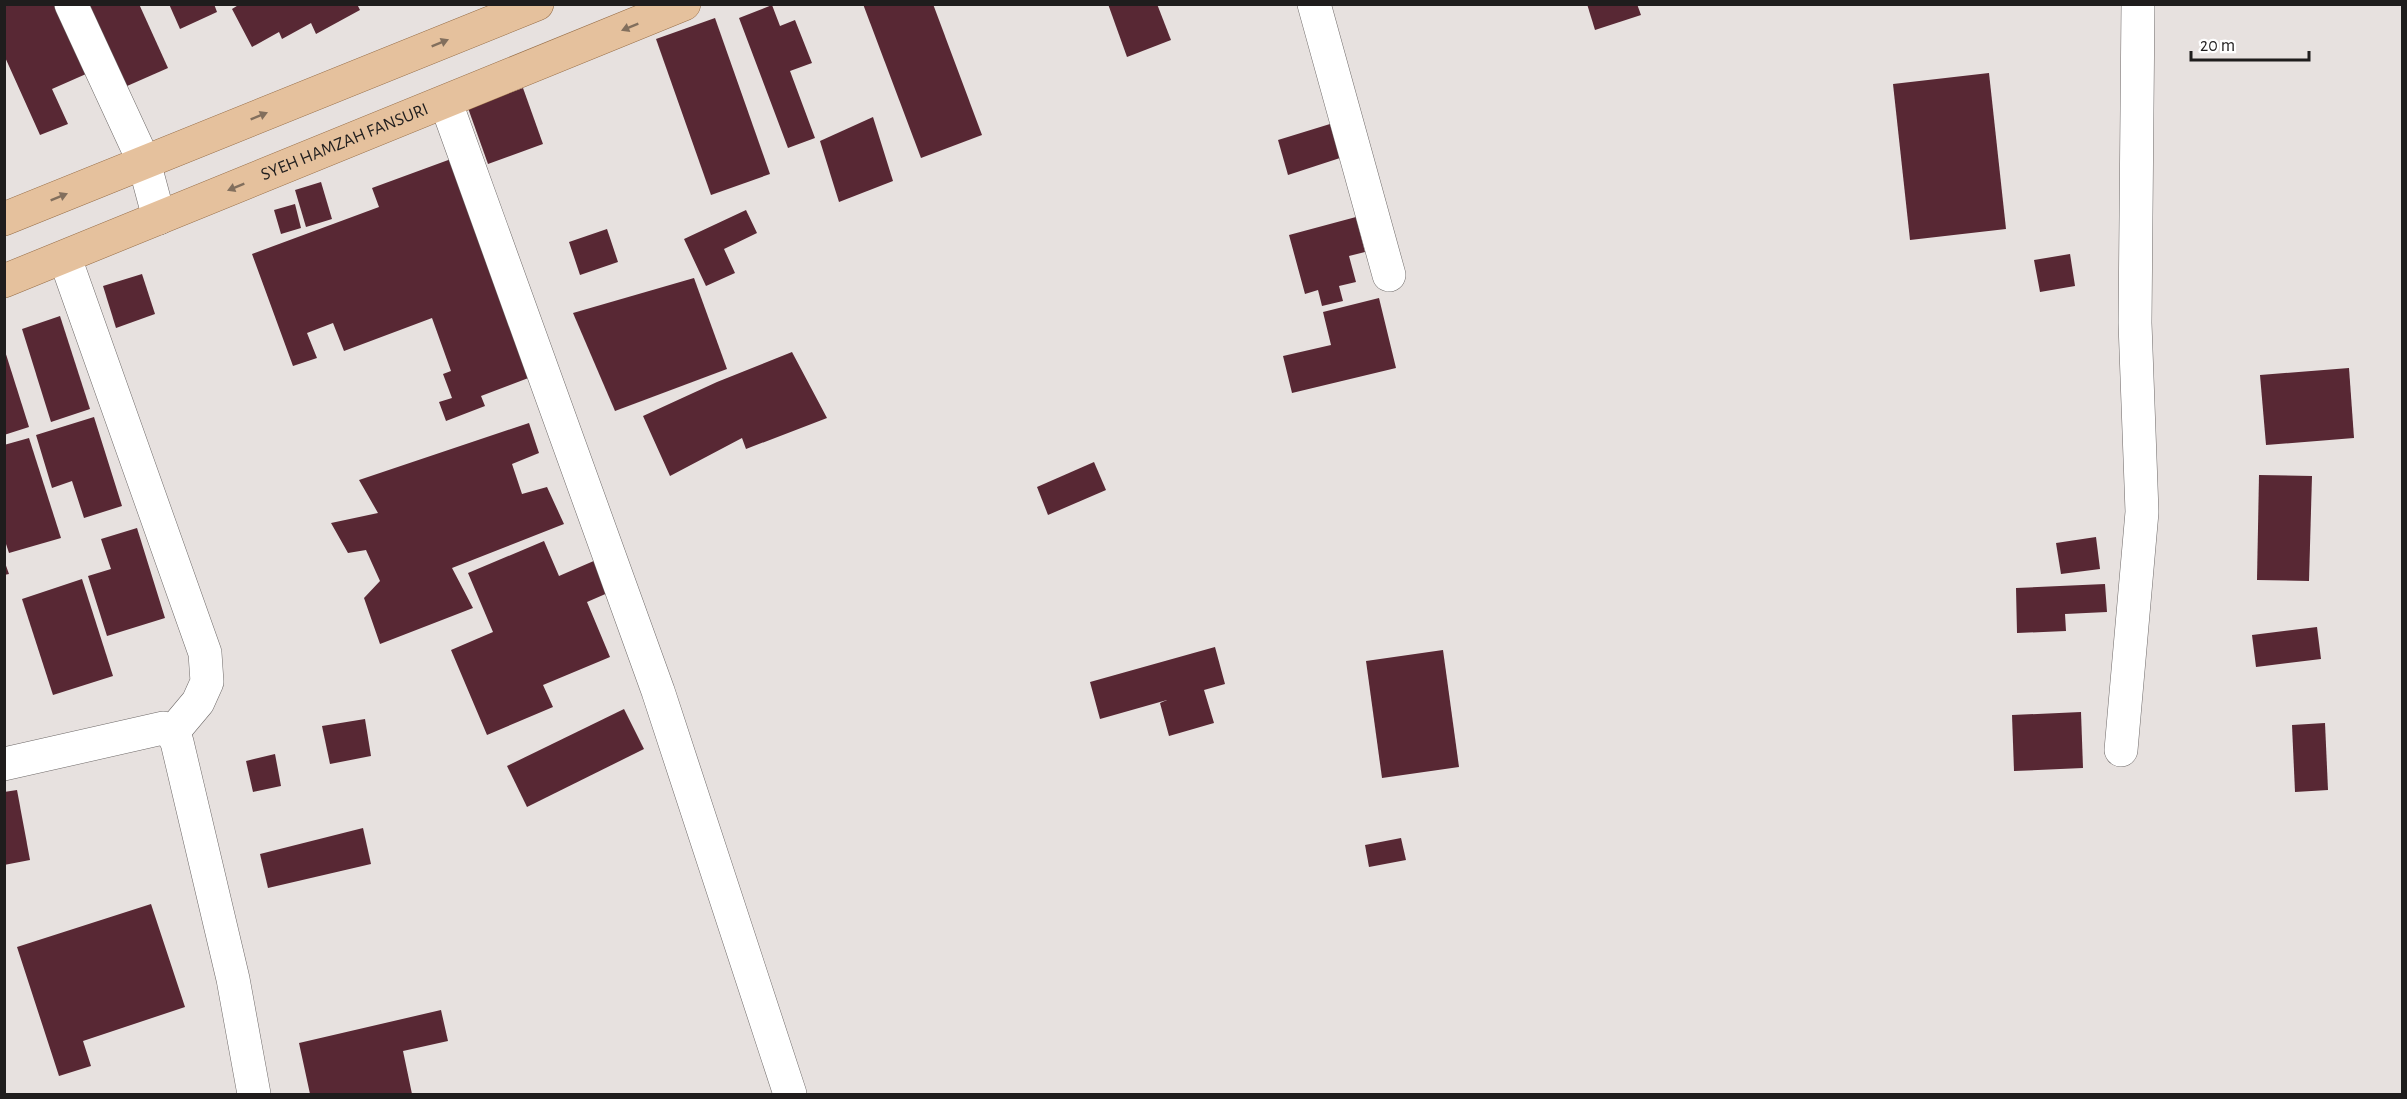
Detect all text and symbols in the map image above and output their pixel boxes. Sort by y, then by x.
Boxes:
one-way arrow [621,23,639,32]
scale bar [2191,24,2310,62]
text: 20 m [2200,37,2235,55]
one-way arrow [431,38,449,48]
street label: SYEH HAMZAH FANSURI [259,100,431,184]
one-way arrow [250,111,268,120]
one-way arrow [226,182,244,192]
one-way arrow [50,192,68,202]

